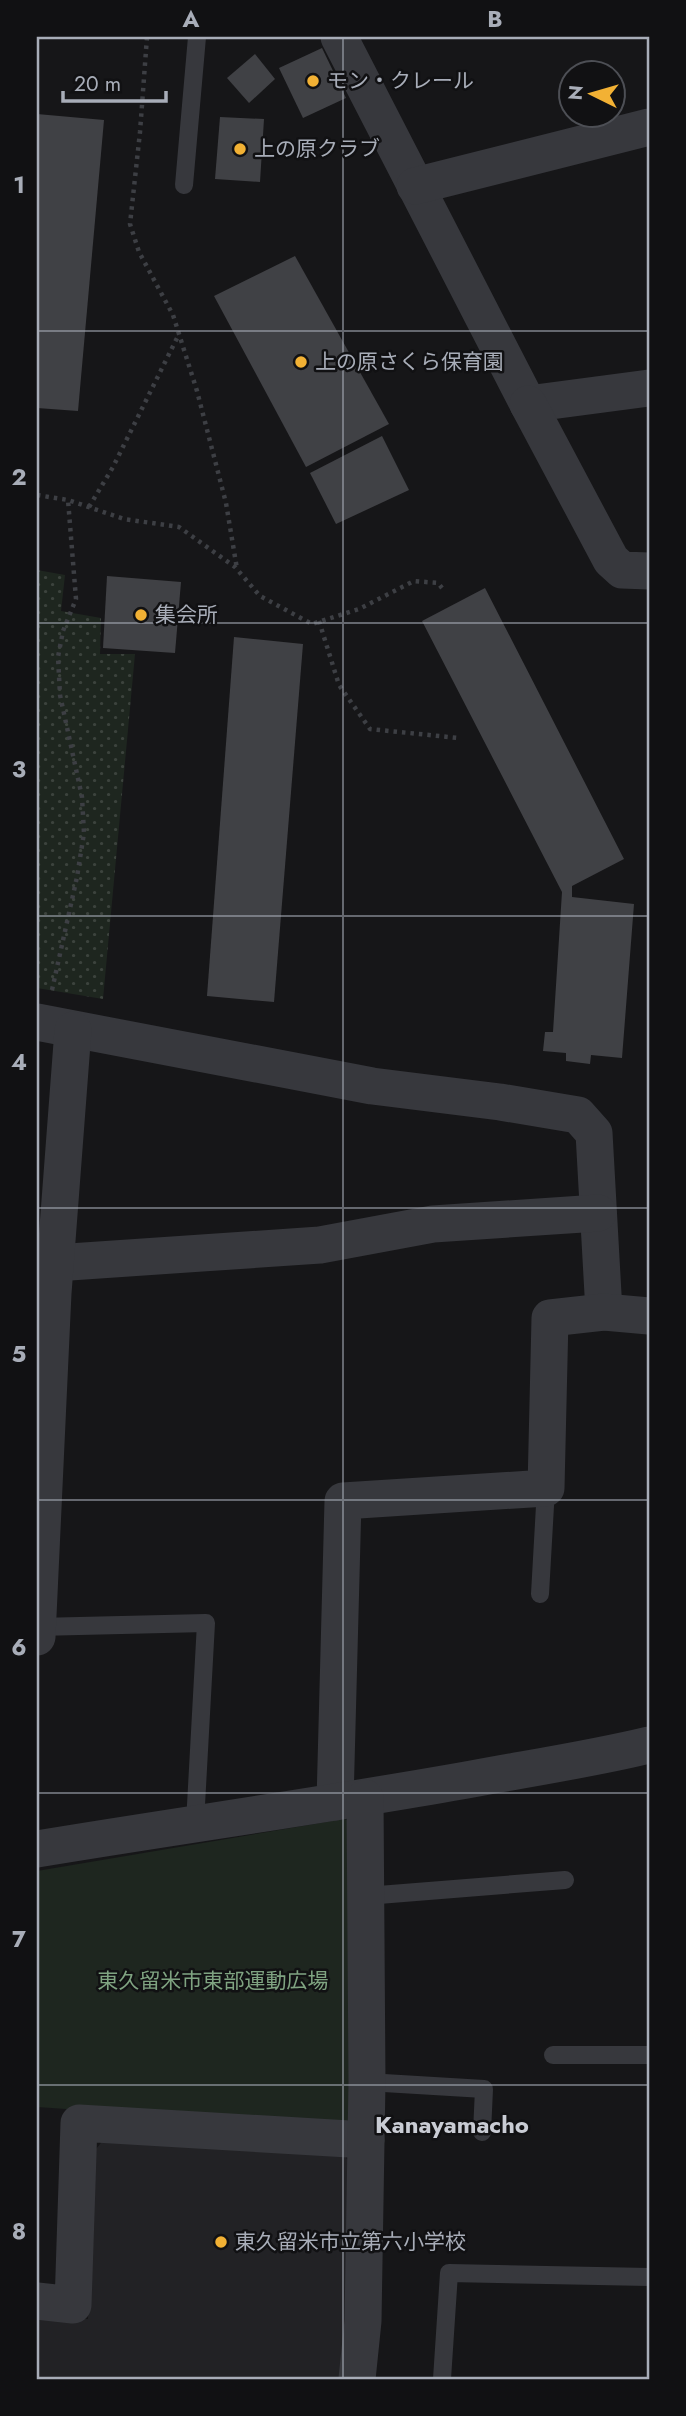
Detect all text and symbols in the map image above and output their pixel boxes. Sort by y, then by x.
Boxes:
text: A [182,2,200,36]
text: B [487,2,503,36]
scale bar [63,60,166,104]
north arrow [556,60,626,130]
place label: モン・クレール [327,66,474,96]
text: 20 m [74,69,121,99]
marker: モン・クレール [305,73,321,89]
text: N [561,84,590,101]
place label: 上の原クラブ [254,134,380,164]
marker: 上の原クラブ [232,141,248,157]
text: 1 [13,168,25,202]
place label: 上の原さくら保育園 [315,347,504,377]
marker: 上の原さくら保育園 [293,354,309,370]
text: 2 [11,460,27,494]
place label: 集会所 [155,600,218,630]
marker: 集会所 [133,607,149,623]
text: 3 [12,752,26,786]
text: 4 [11,1045,27,1079]
text: 5 [12,1337,26,1371]
text: 6 [11,1630,27,1664]
text: 7 [12,1922,26,1956]
park label: 東久留米市東部運動広場 [98,1966,329,1996]
district label: Kanayamacho [375,2107,529,2142]
text: 8 [12,2214,26,2248]
place label: 東久留米市立第六小学校 [235,2227,466,2257]
marker: 東久留米市立第六小学校 [213,2234,229,2250]

